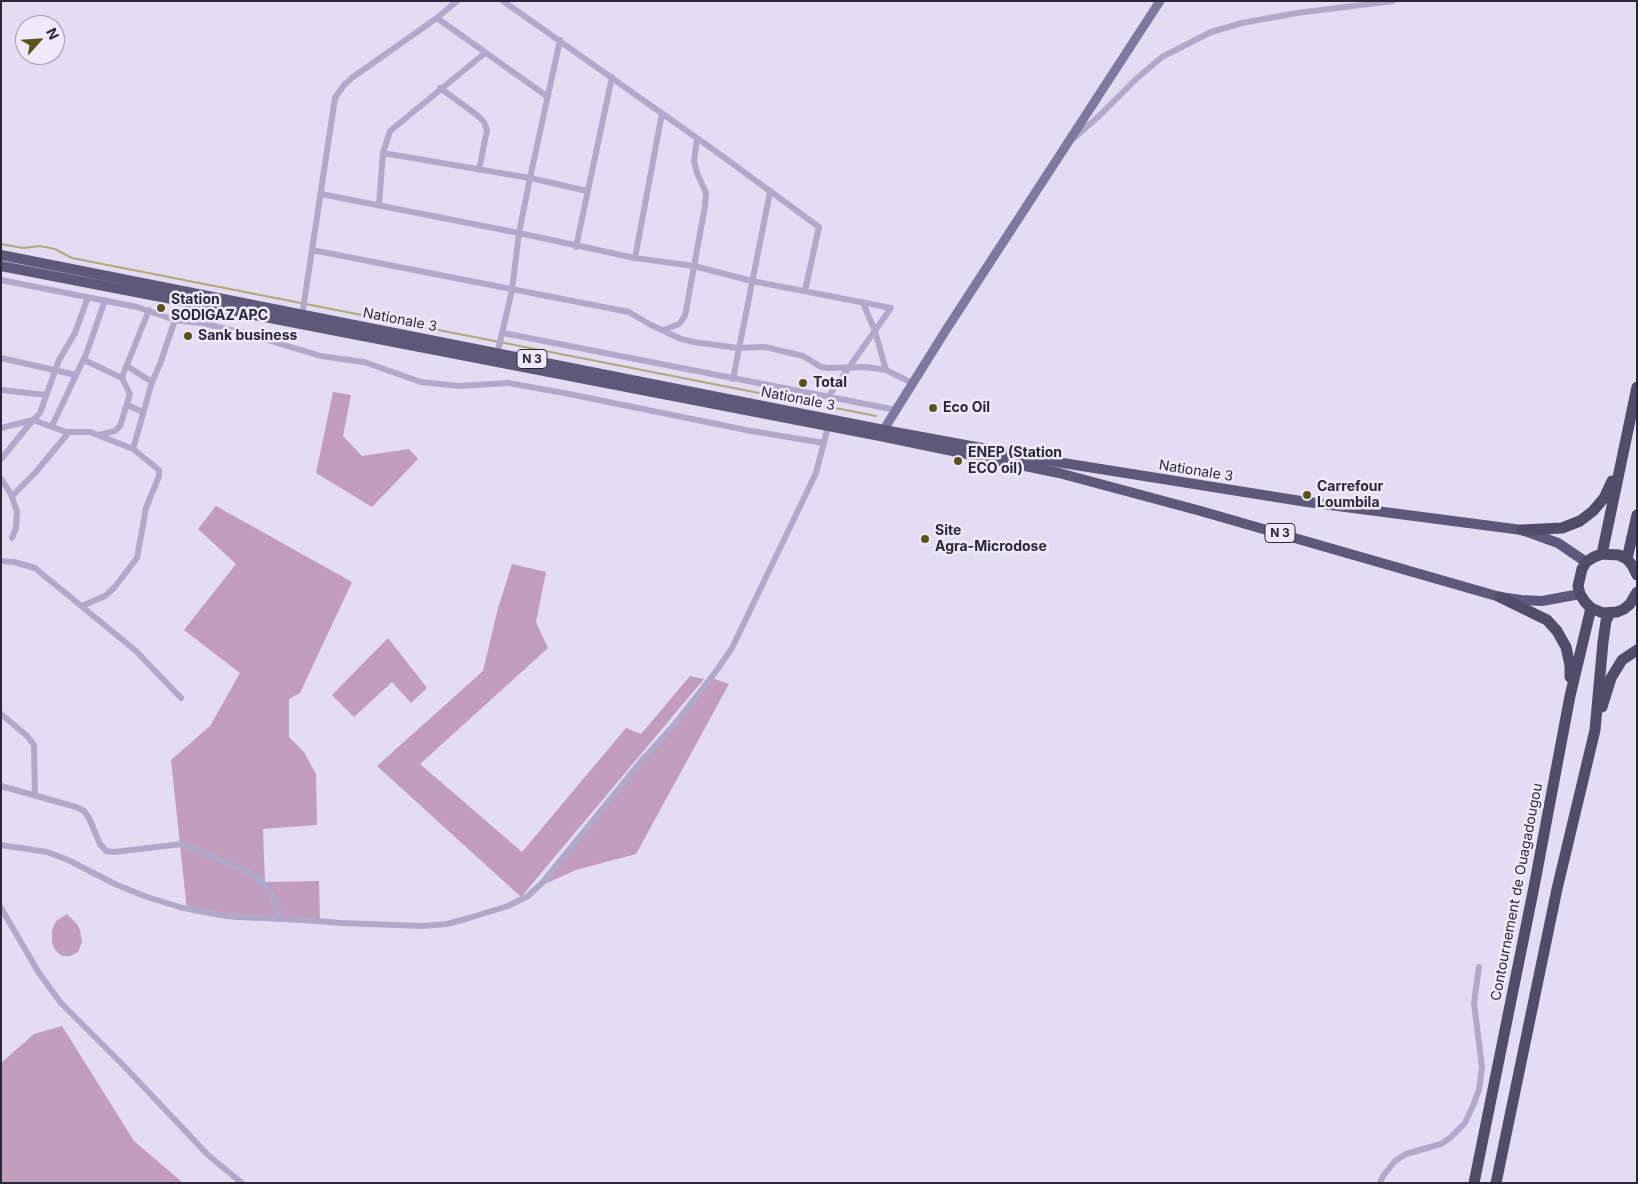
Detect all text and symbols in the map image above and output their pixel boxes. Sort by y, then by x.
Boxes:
north arrow [15,15,65,65]
text: N [43,25,63,42]
place label: Station SODIGAZ APC [171,292,268,324]
marker: Station SODIGAZ APC [155,302,167,314]
street label: Nationale 3 [362,305,438,335]
place label: Sank business [198,328,297,344]
marker: Sank business [182,330,194,342]
road number: N 3 [517,349,547,368]
place label: Total [813,375,847,391]
marker: Total [797,377,809,389]
street label: Nationale 3 [760,384,836,414]
place label: Eco Oil [943,400,990,416]
marker: Eco Oil [927,402,939,414]
place label: ENEP (Station ECO oil) [968,445,1062,478]
marker: ENEP (Station ECO oil) [952,455,964,467]
street label: Nationale 3 [1158,457,1234,485]
place label: Carrefour Loumbila [1317,479,1383,512]
marker: Carrefour Loumbila [1301,489,1313,501]
place label: Site Agra-Microdose [935,523,1047,556]
road number: N 3 [1265,524,1295,542]
marker: Site Agra-Microdose [919,533,931,545]
street label: Contournement de Ouagadougou [1488,782,1546,1002]

